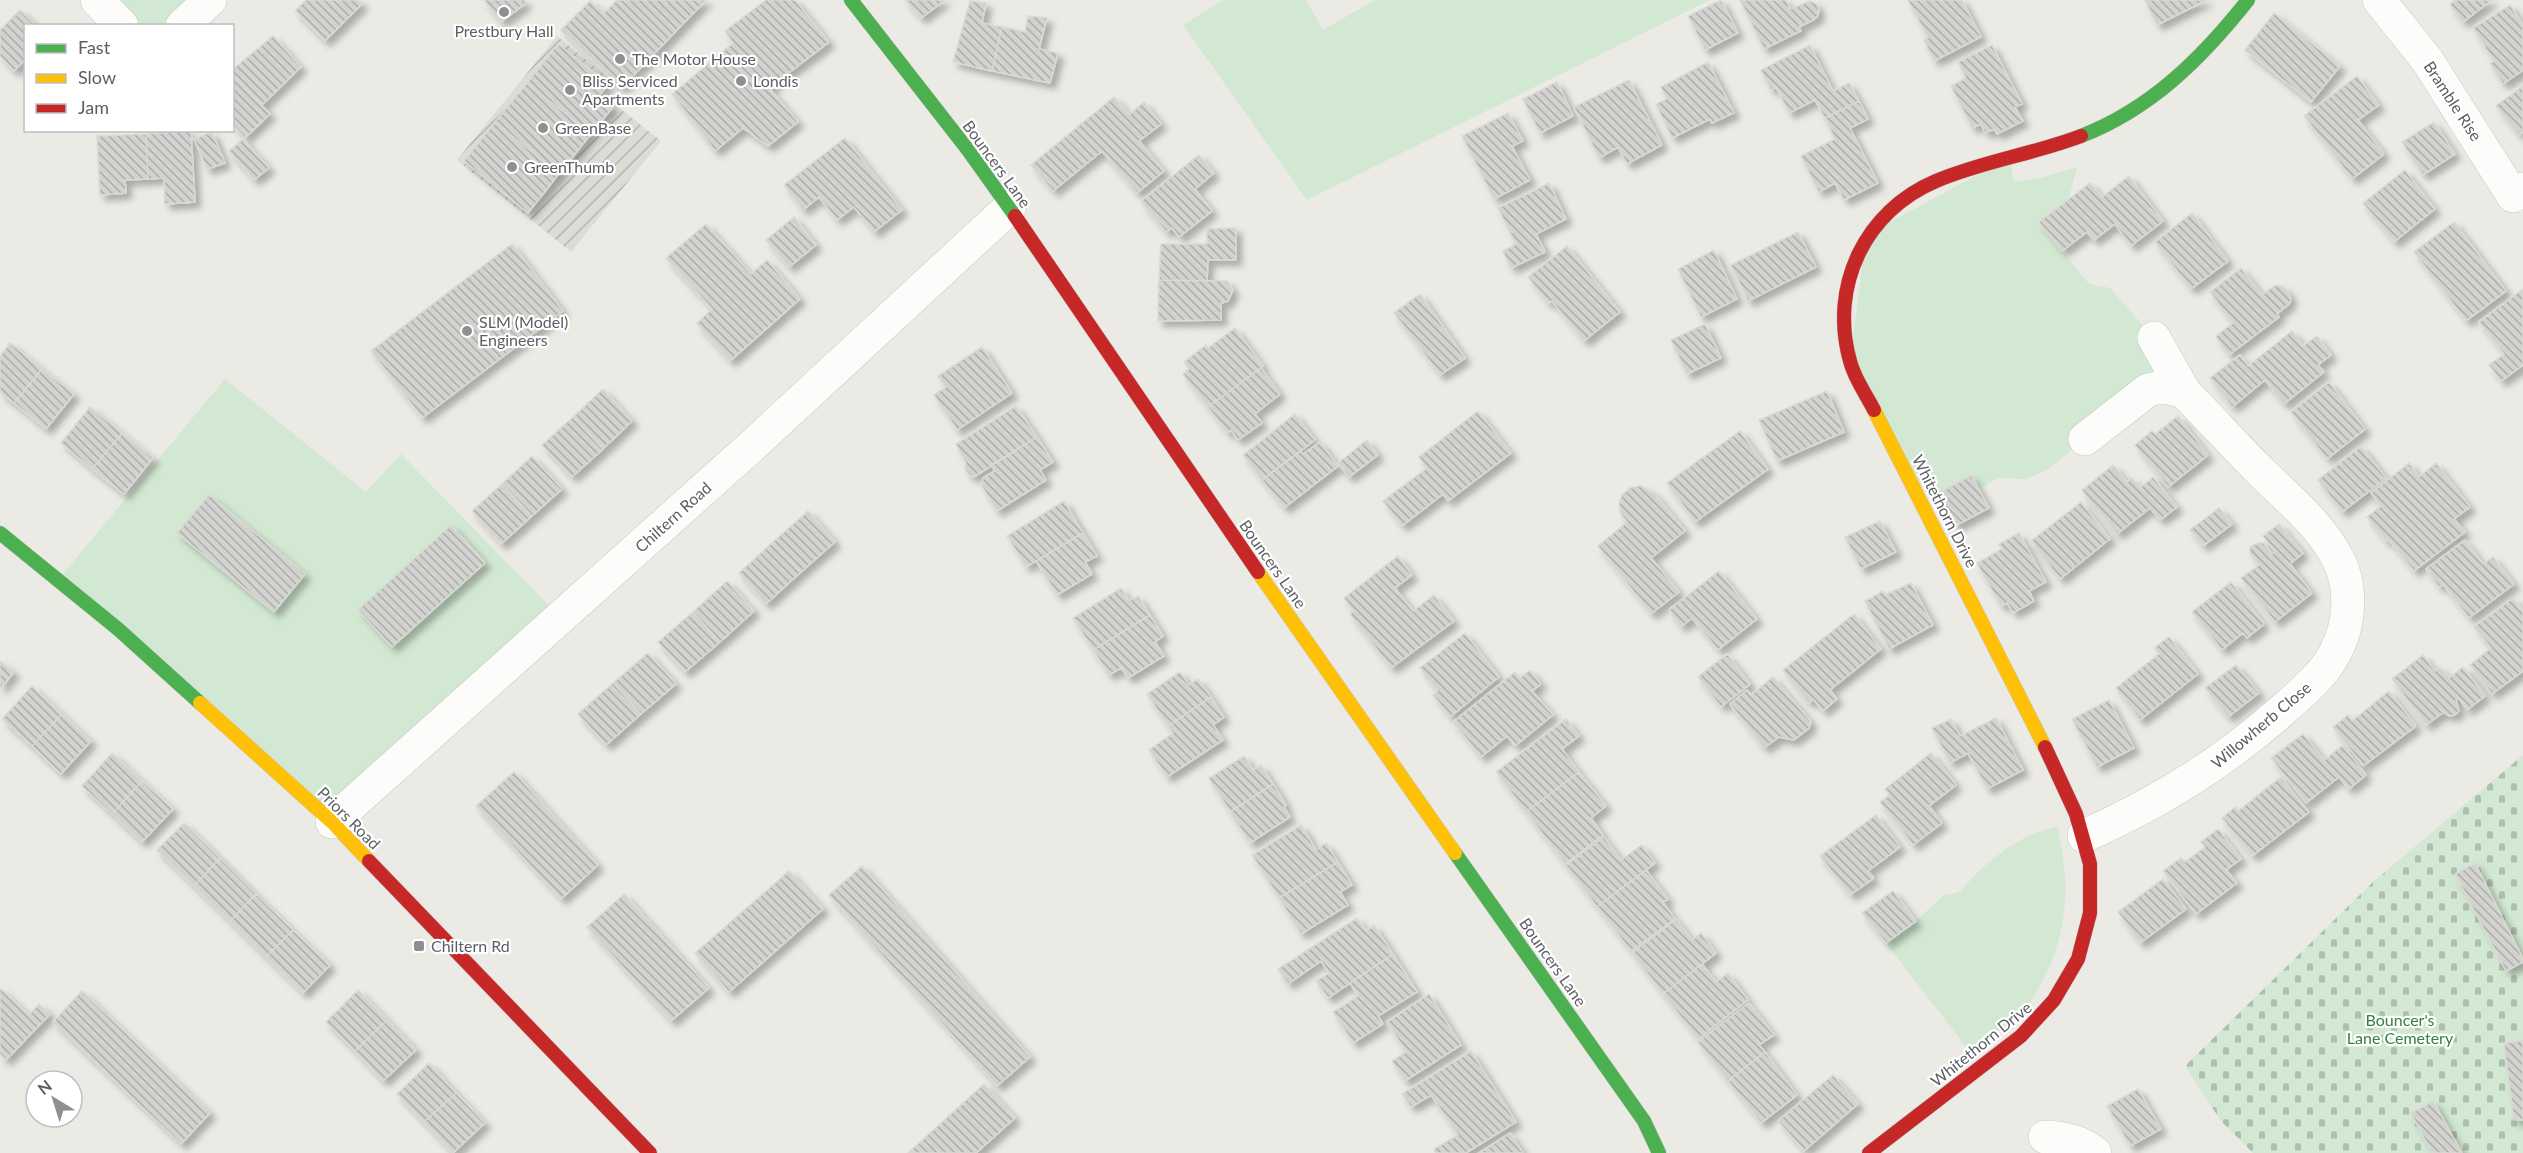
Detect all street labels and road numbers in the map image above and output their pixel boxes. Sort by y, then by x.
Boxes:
street label: Bramble Rise [2421,57,2486,144]
street label: Bouncers Lane [959,116,1035,211]
street label: Whitethorn Drive [1909,451,1982,570]
street label: Chiltern Road [631,478,715,556]
street label: Bouncers Lane [1236,516,1311,612]
street label: Willowherb Close [2207,677,2315,772]
street label: Priors Road [314,782,385,853]
street label: Bouncers Lane [1516,914,1591,1010]
street label: Whitethorn Drive [1926,997,2035,1090]

